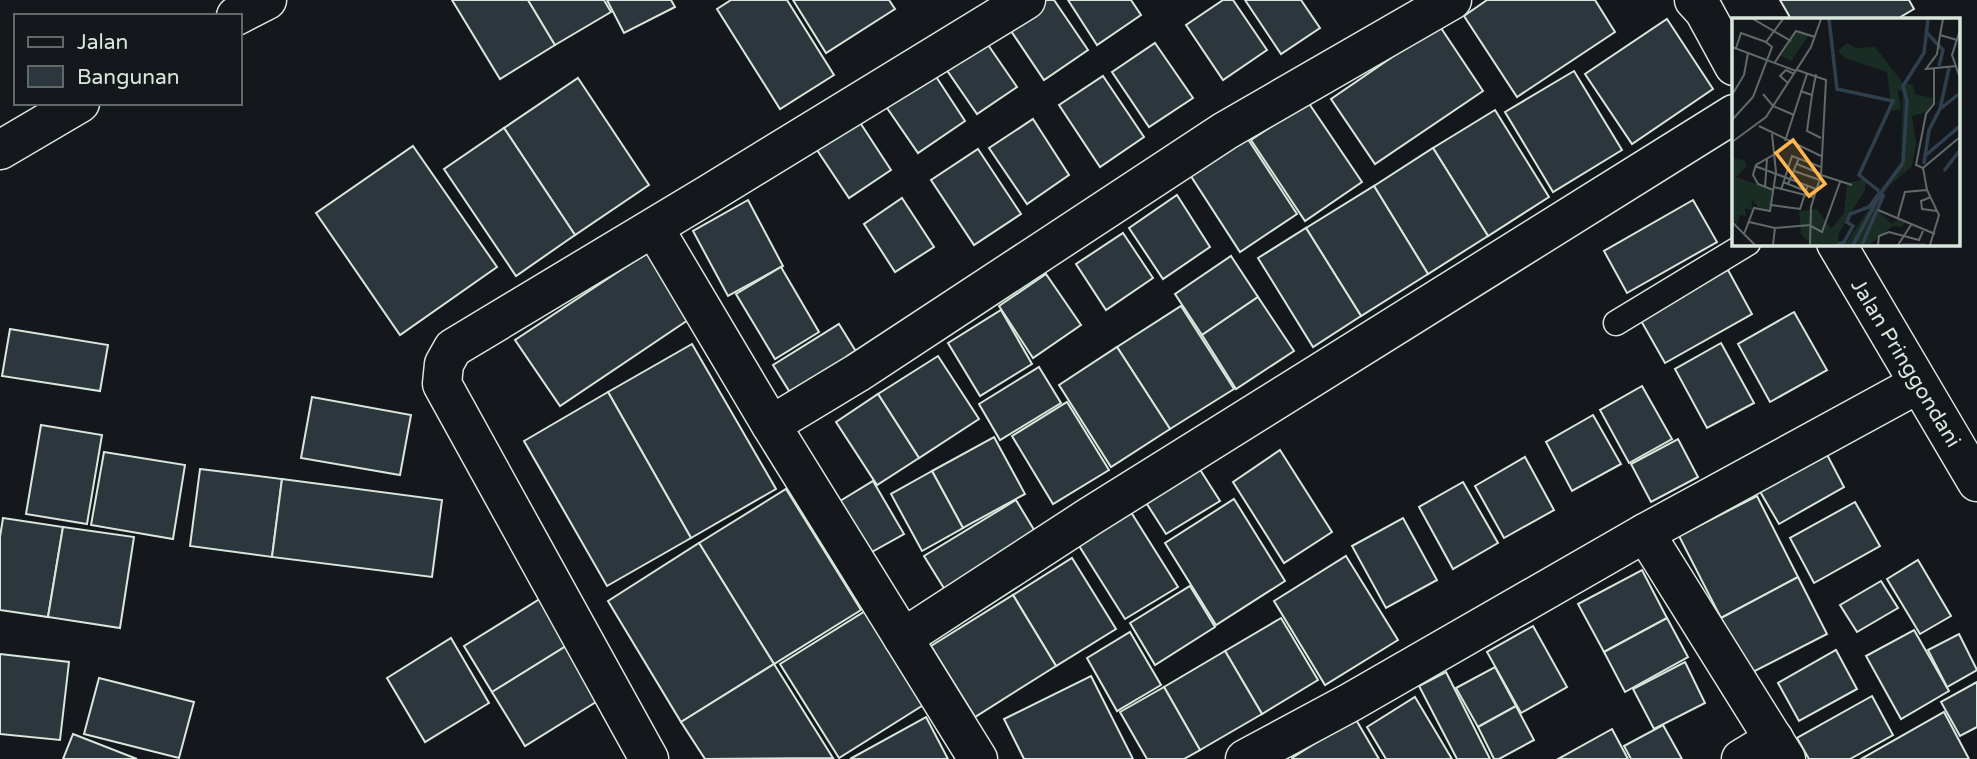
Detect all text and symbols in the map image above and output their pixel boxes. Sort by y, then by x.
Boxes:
legend [14,14,242,105]
inset map [1732,18,1960,245]
text: Jalan [77,30,128,55]
text: Bangunan [77,65,180,90]
street label: Jalan Pringgondani [1845,275,1966,452]

